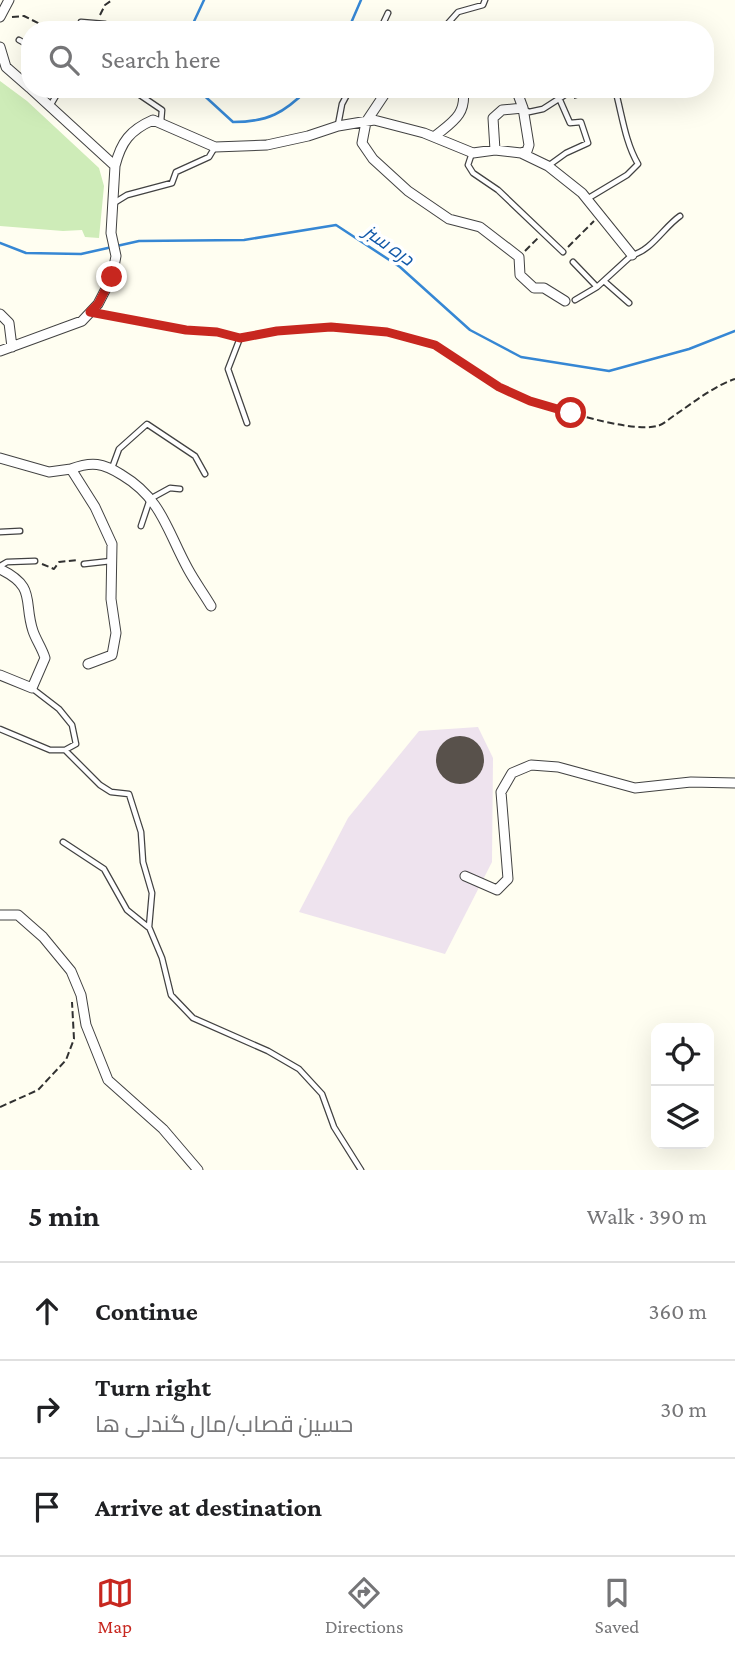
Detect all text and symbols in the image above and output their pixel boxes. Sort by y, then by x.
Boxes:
search box [21,21,714,98]
icon: search [45,41,83,79]
text: Search here [101,45,220,74]
water label: دره سبز [358,219,419,271]
route end [96,261,127,292]
route start [555,397,586,428]
map controls [651,1023,714,1149]
button: locate [651,1023,714,1086]
button: layers [651,1086,714,1149]
text: 5 min [28,1199,100,1232]
text: Walk · 390 m [587,1203,707,1229]
icon: ahead [28,1292,66,1330]
text: Continue [95,1297,198,1326]
text: 360 m [649,1298,707,1324]
text: Turn right [95,1373,211,1402]
icon: right [28,1390,66,1428]
text: 30 m [660,1396,707,1422]
text: حسین قصاب/مال گندلی ها [95,1411,353,1437]
icon: arrive [28,1488,66,1526]
text: Arrive at destination [95,1493,322,1522]
tab: Map [96,1574,134,1637]
tab: Directions [325,1574,404,1637]
tab: Saved [595,1574,639,1637]

